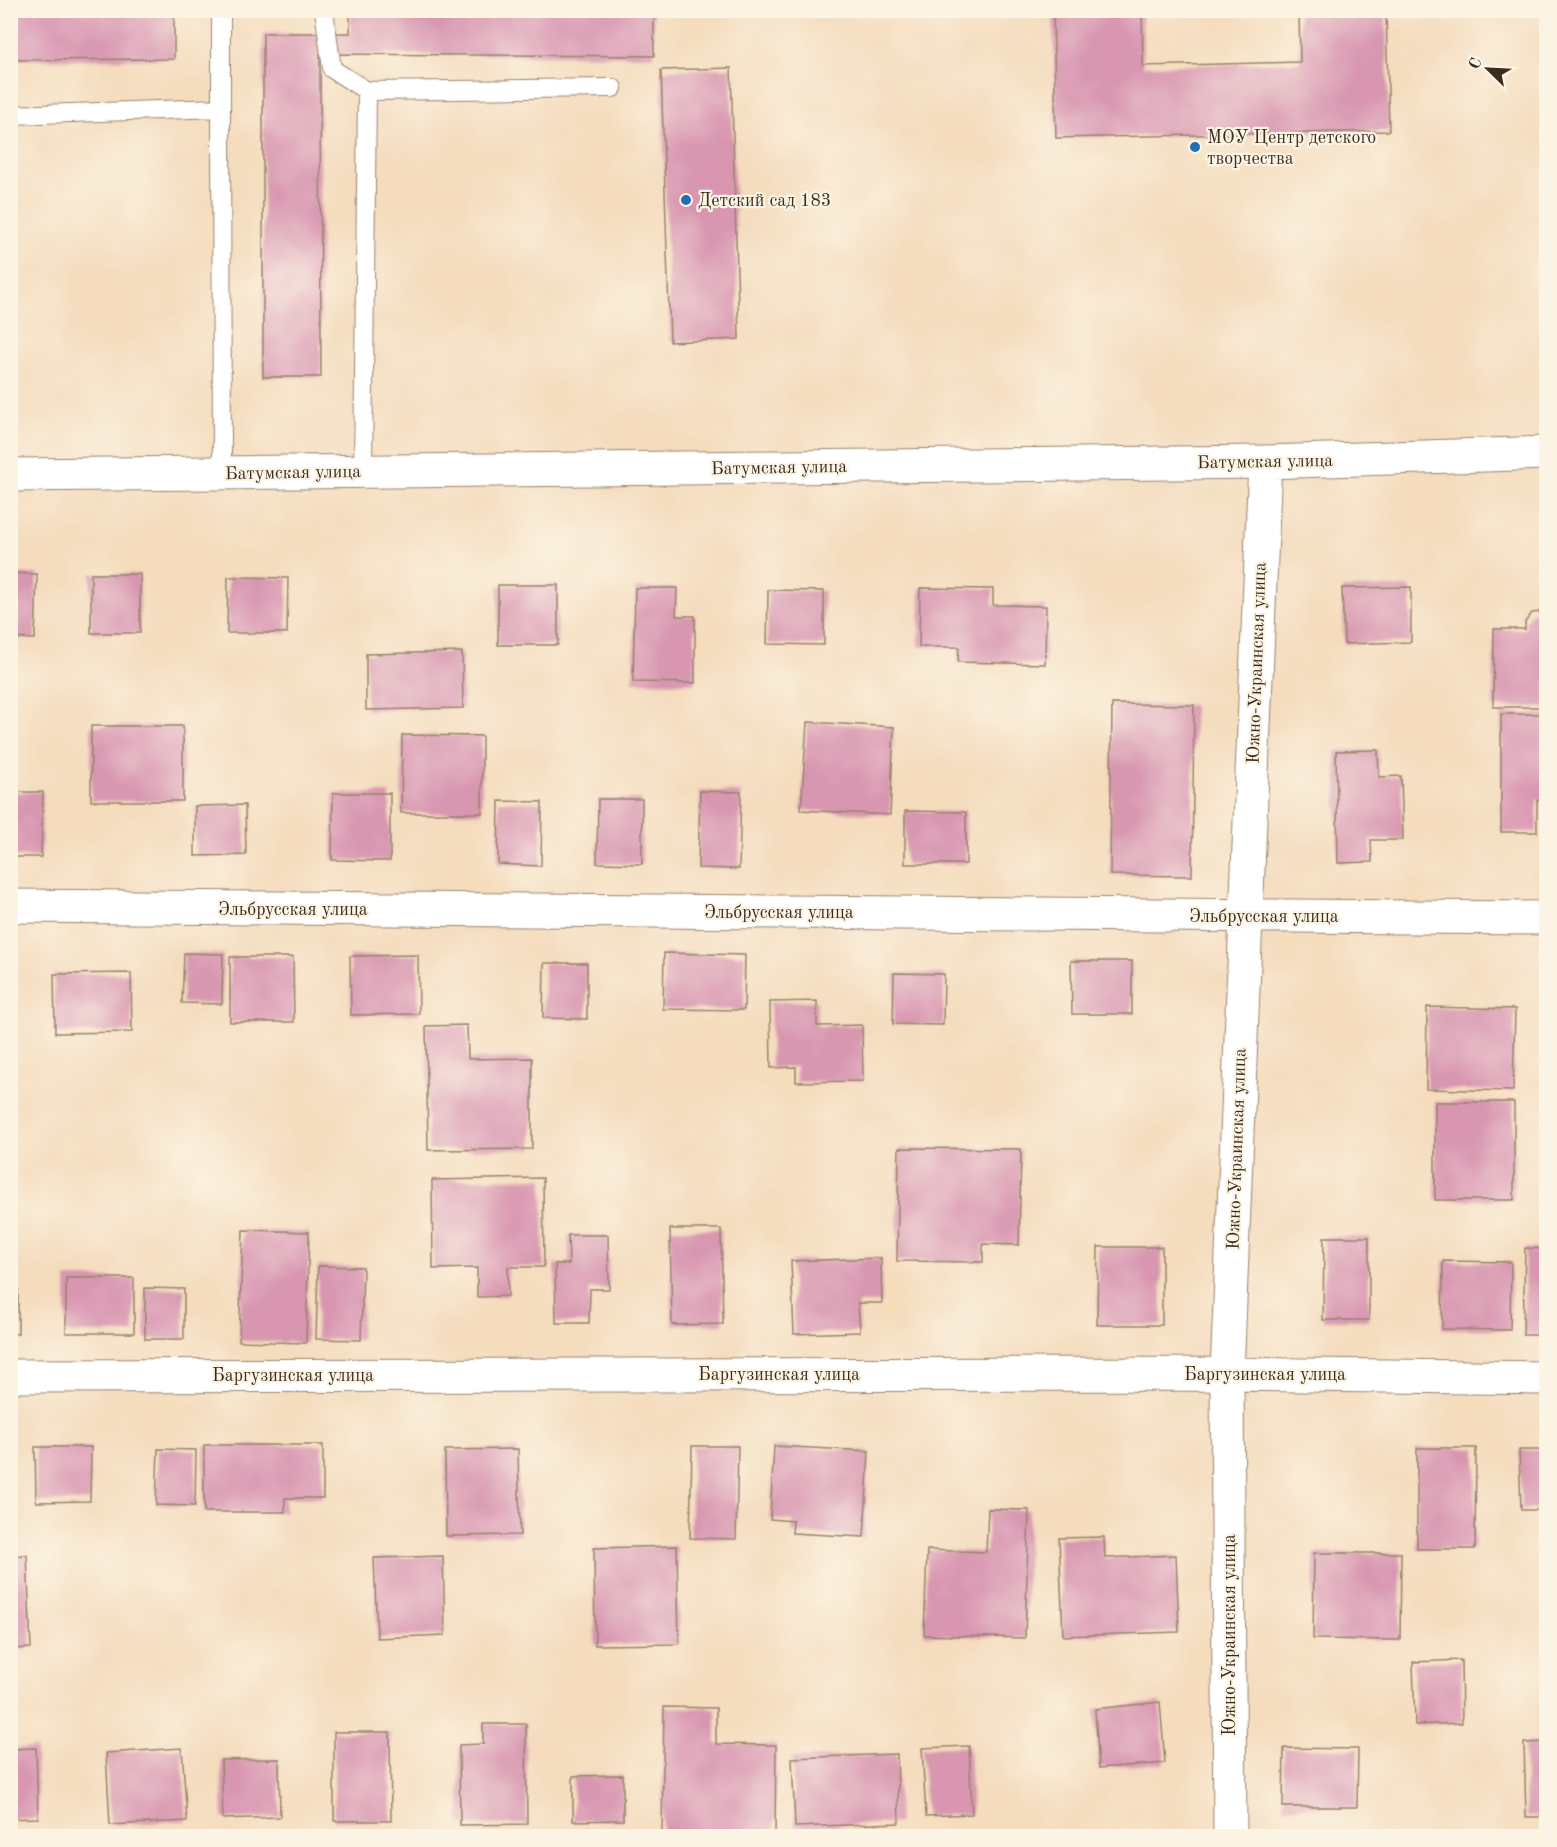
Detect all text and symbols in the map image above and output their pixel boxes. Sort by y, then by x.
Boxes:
north arrow [1458,39,1518,99]
text: С [1467,56,1486,72]
place label: МОУ Центр детского творчества [1207,129,1376,168]
marker: МОУ Центр детского творчества [1188,140,1202,154]
place label: Детский сад 183 [698,192,831,210]
marker: Детский сад 183 [679,193,693,207]
street label: Батумская улица [1197,452,1333,472]
street label: Батумская улица [711,458,847,478]
street label: Батумская улица [225,463,361,483]
street label: Южно-Украинская улица [1244,562,1270,764]
street label: Эльбрусская улица [218,901,368,919]
street label: Эльбрусская улица [704,904,854,922]
street label: Эльбрусская улица [1189,908,1339,926]
street label: Южно-Украинская улица [1224,1048,1250,1250]
street label: Баргузинская улица [698,1366,860,1384]
street label: Баргузинская улица [1184,1366,1346,1384]
street label: Баргузинская улица [212,1367,374,1385]
street label: Южно-Украинская улица [1221,1534,1239,1736]

